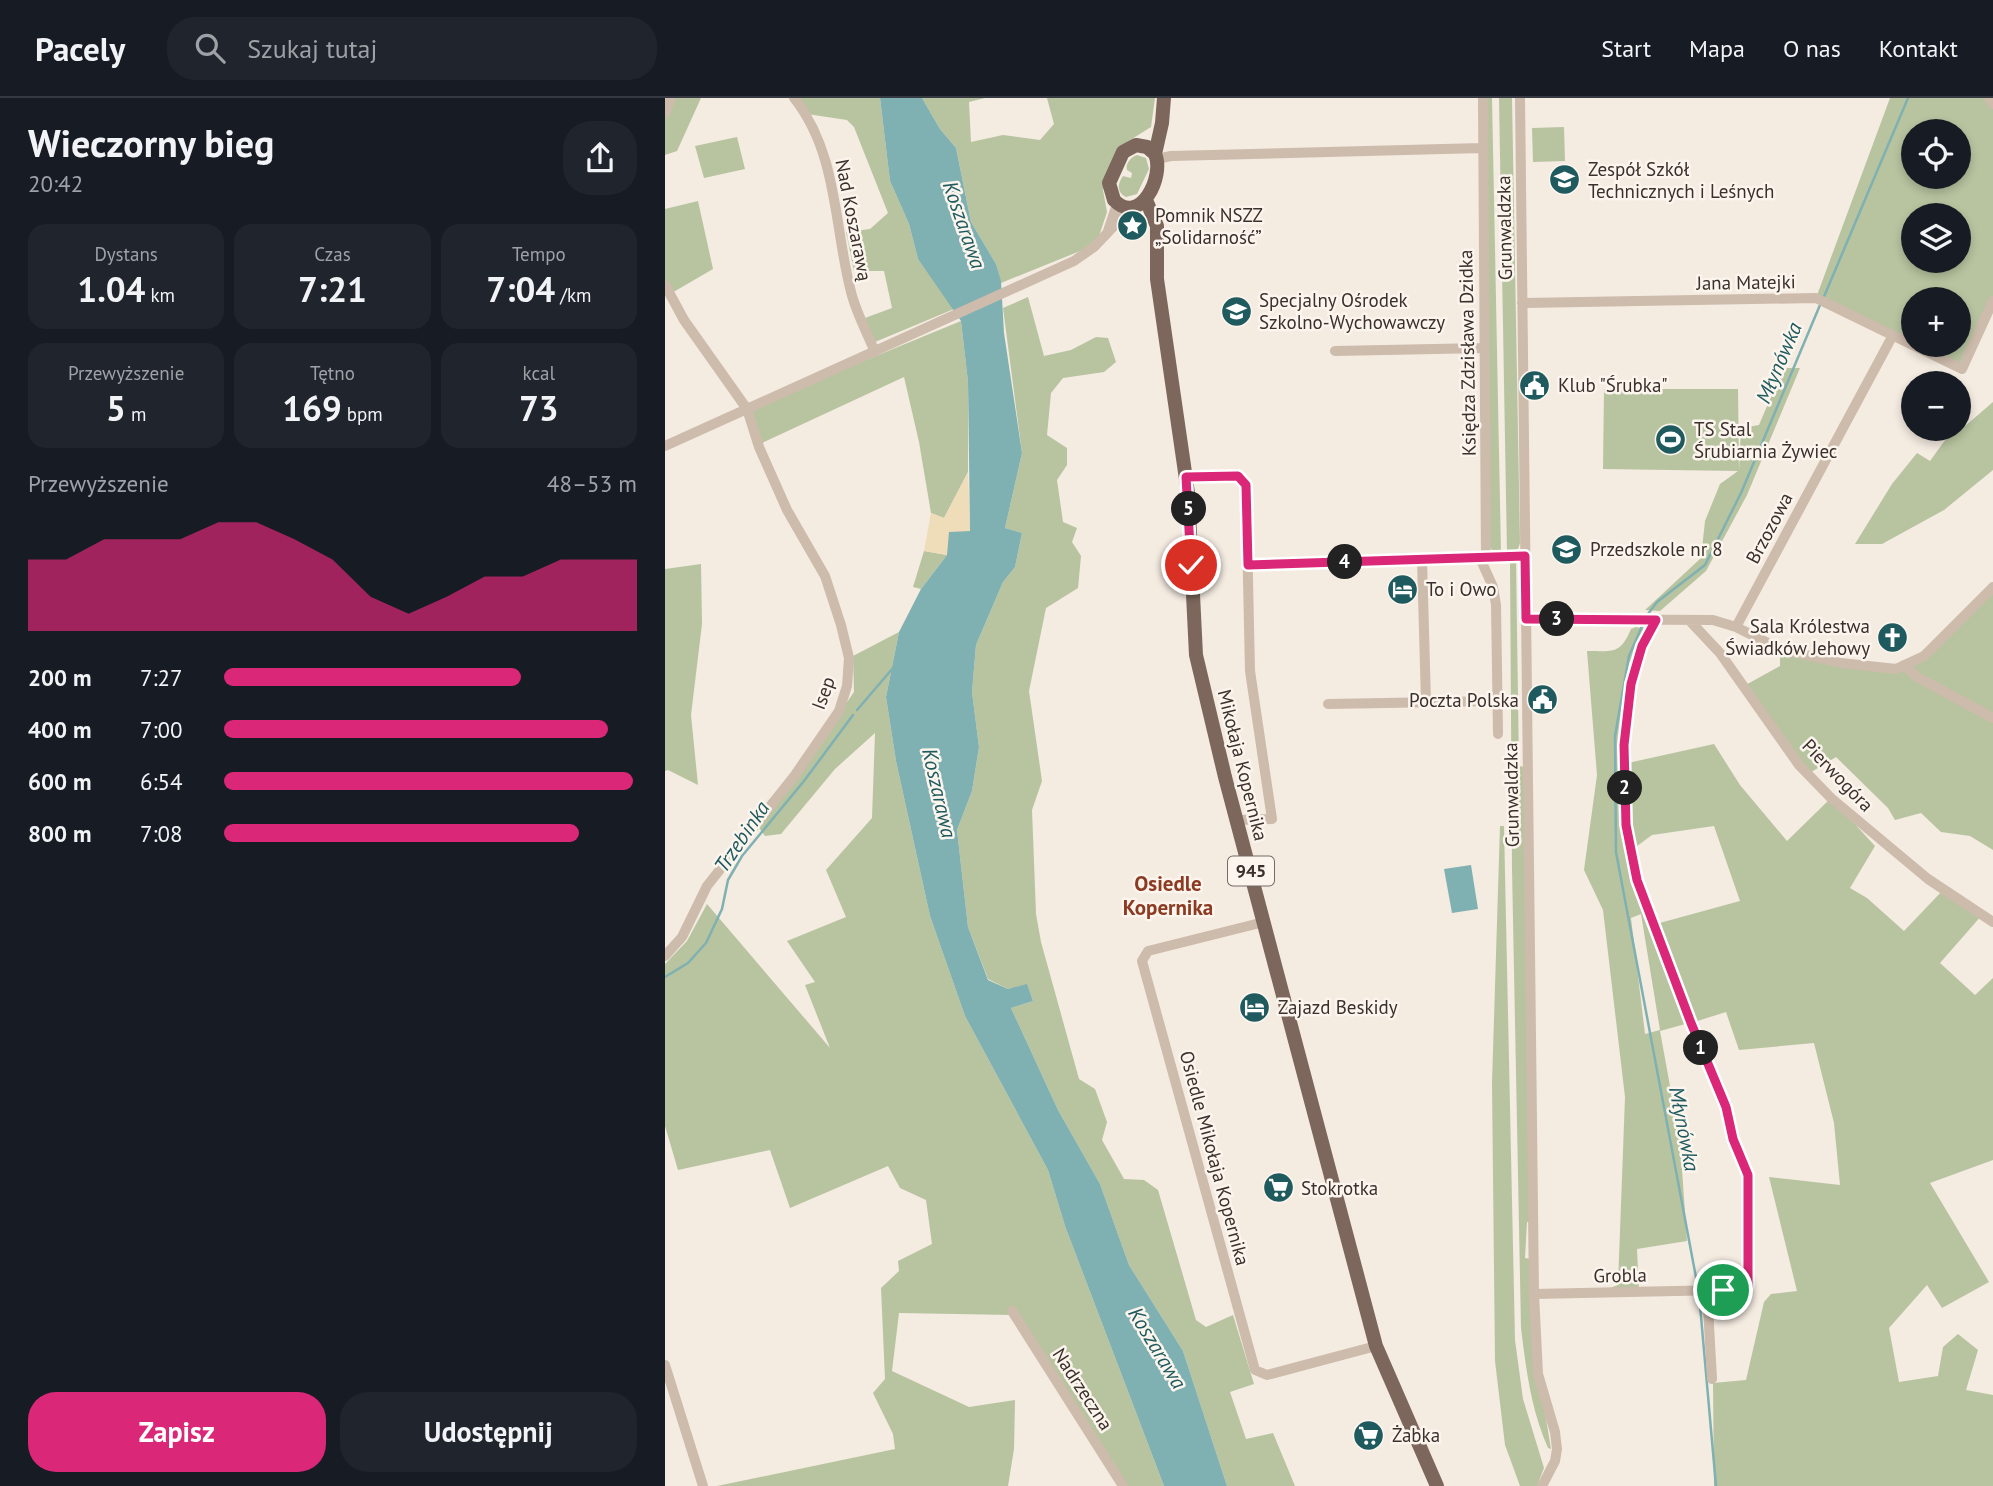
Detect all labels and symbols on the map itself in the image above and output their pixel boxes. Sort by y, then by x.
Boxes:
street label: Nad Koszarawą [830,157,878,283]
place label: Zespół Szkół Technicznych i Leśnych [1588,157,1774,203]
school or university icon: Zespół Szkół Technicznych i Leśnych [1548,163,1582,197]
street label: Grunwaldzka [1491,175,1517,281]
water label: Koszarawa [937,177,992,273]
place label: Pomnik NSZZ „Solidarność” [1155,203,1263,249]
place icon: Pomnik NSZZ „Solidarność” [1115,209,1149,243]
street label: Księdza Zdzisława Dzidka [1453,250,1481,456]
street label: Jana Matejki [1695,269,1796,295]
place label: Specjalny Ośrodek Szkolno-Wychowawczy [1259,288,1445,334]
school or university icon: Specjalny Ośrodek Szkolno-Wychowawczy [1219,294,1253,328]
water label: Młynówka [1749,317,1808,407]
public building icon: Klub "Śrubka" [1518,368,1552,402]
place label: Klub "Śrubka" [1558,373,1668,397]
place label: TS Stal Śrubiarnia Żywiec [1694,417,1837,463]
sports icon: TS Stal Śrubiarnia Żywiec [1654,423,1688,457]
street label: Brzozowa [1740,488,1798,568]
pin: 5 [1171,492,1207,526]
school or university icon: Przedszkole nr 8 [1550,532,1584,566]
pin [1161,535,1221,595]
place label: Przedszkole nr 8 [1590,537,1723,561]
pin: 4 [1327,545,1363,580]
hotel icon: To i Owo [1386,572,1420,606]
place label: To i Owo [1426,577,1496,601]
pin: 3 [1539,602,1575,636]
place label: Sala Królestwa Świadków Jehowy [1725,614,1870,660]
church icon: Sala Królestwa Świadków Jehowy [1876,620,1910,654]
street label: Isep [806,673,840,713]
public building icon: Poczta Polska [1525,683,1559,717]
street label: Mikołaja Kopernika [1213,687,1273,843]
place label: Poczta Polska [1409,688,1519,712]
street label: Pierwogóra [1797,734,1879,816]
street label: Grunwaldzka [1498,742,1524,848]
water label: Koszarawa [916,746,963,841]
pin: 2 [1607,770,1643,806]
water label: Trzebinka [708,795,776,878]
road number: 945 [1228,856,1274,886]
district label: Osiedle Kopernika [1123,870,1213,921]
hotel icon: Zajazd Beskidy [1238,990,1272,1024]
place label: Zajazd Beskidy [1278,995,1398,1019]
pin: 1 [1683,1030,1719,1066]
street label: Osiedle Mikołaja Kopernika [1175,1048,1255,1268]
water label: Młynówka [1663,1084,1706,1174]
supermarket icon: Stokrotka [1261,1171,1295,1205]
place label: Stokrotka [1301,1176,1378,1200]
pin [1693,1260,1753,1320]
street label: Grobla [1593,1263,1647,1287]
water label: Koszarawa [1122,1302,1193,1394]
street label: Nadrzeczna [1048,1343,1118,1435]
supermarket icon: Żabka [1352,1418,1386,1452]
place label: Żabka [1392,1423,1440,1447]

